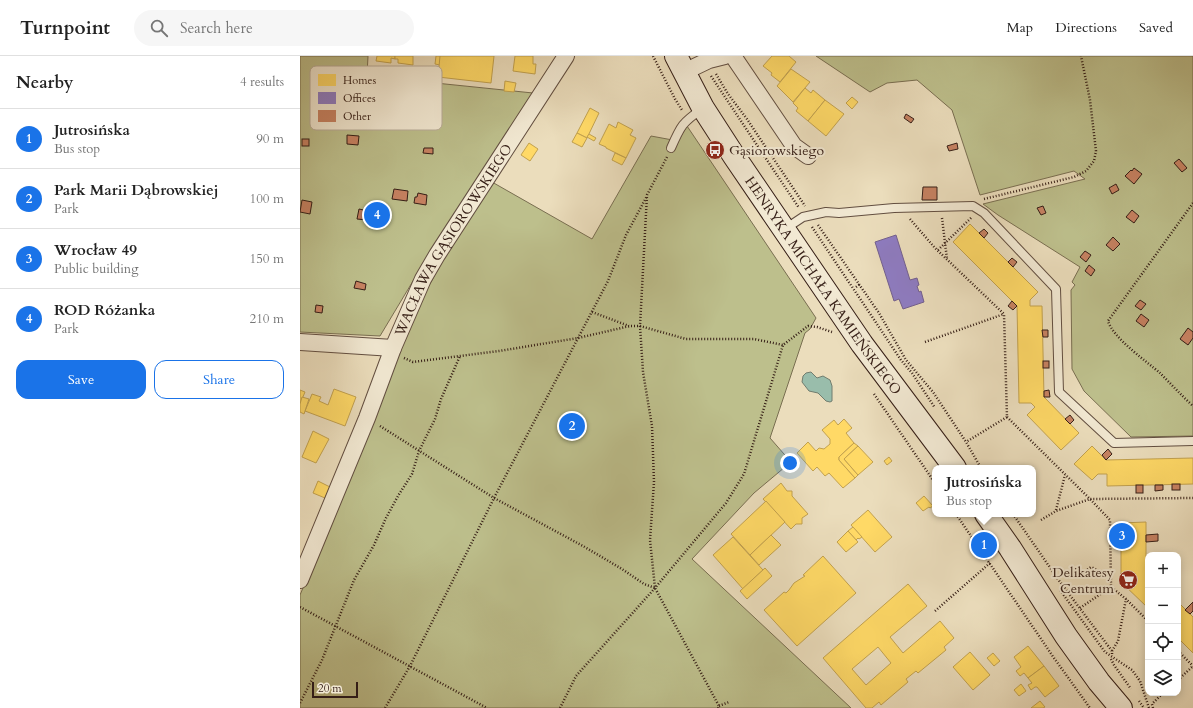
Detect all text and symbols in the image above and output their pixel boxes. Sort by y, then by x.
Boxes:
search box [134,10,414,46]
text: Turnpoint [20,15,110,41]
icon: search [148,17,170,39]
text: Search here [180,18,253,38]
text: Map [1007,18,1033,37]
text: Directions [1055,18,1117,37]
text: Saved [1139,18,1173,37]
legend [310,66,442,130]
text: Nearby [16,71,73,94]
text: 4 results [240,73,284,91]
text: Homes [343,73,376,88]
text: Offices [343,91,376,106]
text: Other [343,109,372,124]
text: Jutrosińska [54,120,130,140]
text: 1 [26,130,32,148]
text: 90 m [256,130,284,148]
bus stop icon: Gąsiorowskiego [704,139,726,161]
text: Bus stop [54,140,100,158]
street label: WACŁAWA GĄSIOROWSKIEGO [390,140,517,340]
place label: Gąsiorowskiego [729,141,824,160]
street label: HENRYKA MICHAŁA KAMIEŃSKIEGO [740,173,906,399]
text: Park Marii Dąbrowskiej [54,180,219,200]
text: 2 [26,190,32,208]
text: 100 m [250,190,284,208]
text: Park [54,200,79,218]
pin: 4 [364,200,390,230]
text: Wrocław 49 [54,240,137,260]
text: 3 [26,250,32,268]
text: 150 m [250,250,284,268]
text: Public building [54,260,139,278]
text: ROD Różanka [54,300,155,320]
text: 4 [26,310,32,328]
text: 210 m [250,310,284,328]
text: Park [54,320,79,338]
button: Save [16,360,146,399]
button: Share [154,360,284,399]
pin: 2 [559,411,585,441]
your location [780,453,800,473]
popup [932,465,1036,517]
text: Jutrosińska [946,472,1022,492]
text: Bus stop [946,492,992,510]
pin: 3 [1109,521,1135,551]
pin: 1 [971,530,997,560]
map controls [1145,552,1181,696]
button: + [1145,552,1181,588]
place label: Delikatesy Centrum [1052,563,1115,598]
supermarket icon: Delikatesy Centrum [1117,569,1139,591]
button: − [1145,588,1181,624]
button: locate [1145,624,1181,660]
button: layers [1145,660,1181,696]
scale bar [312,680,358,699]
text: 20 m [318,681,342,696]

